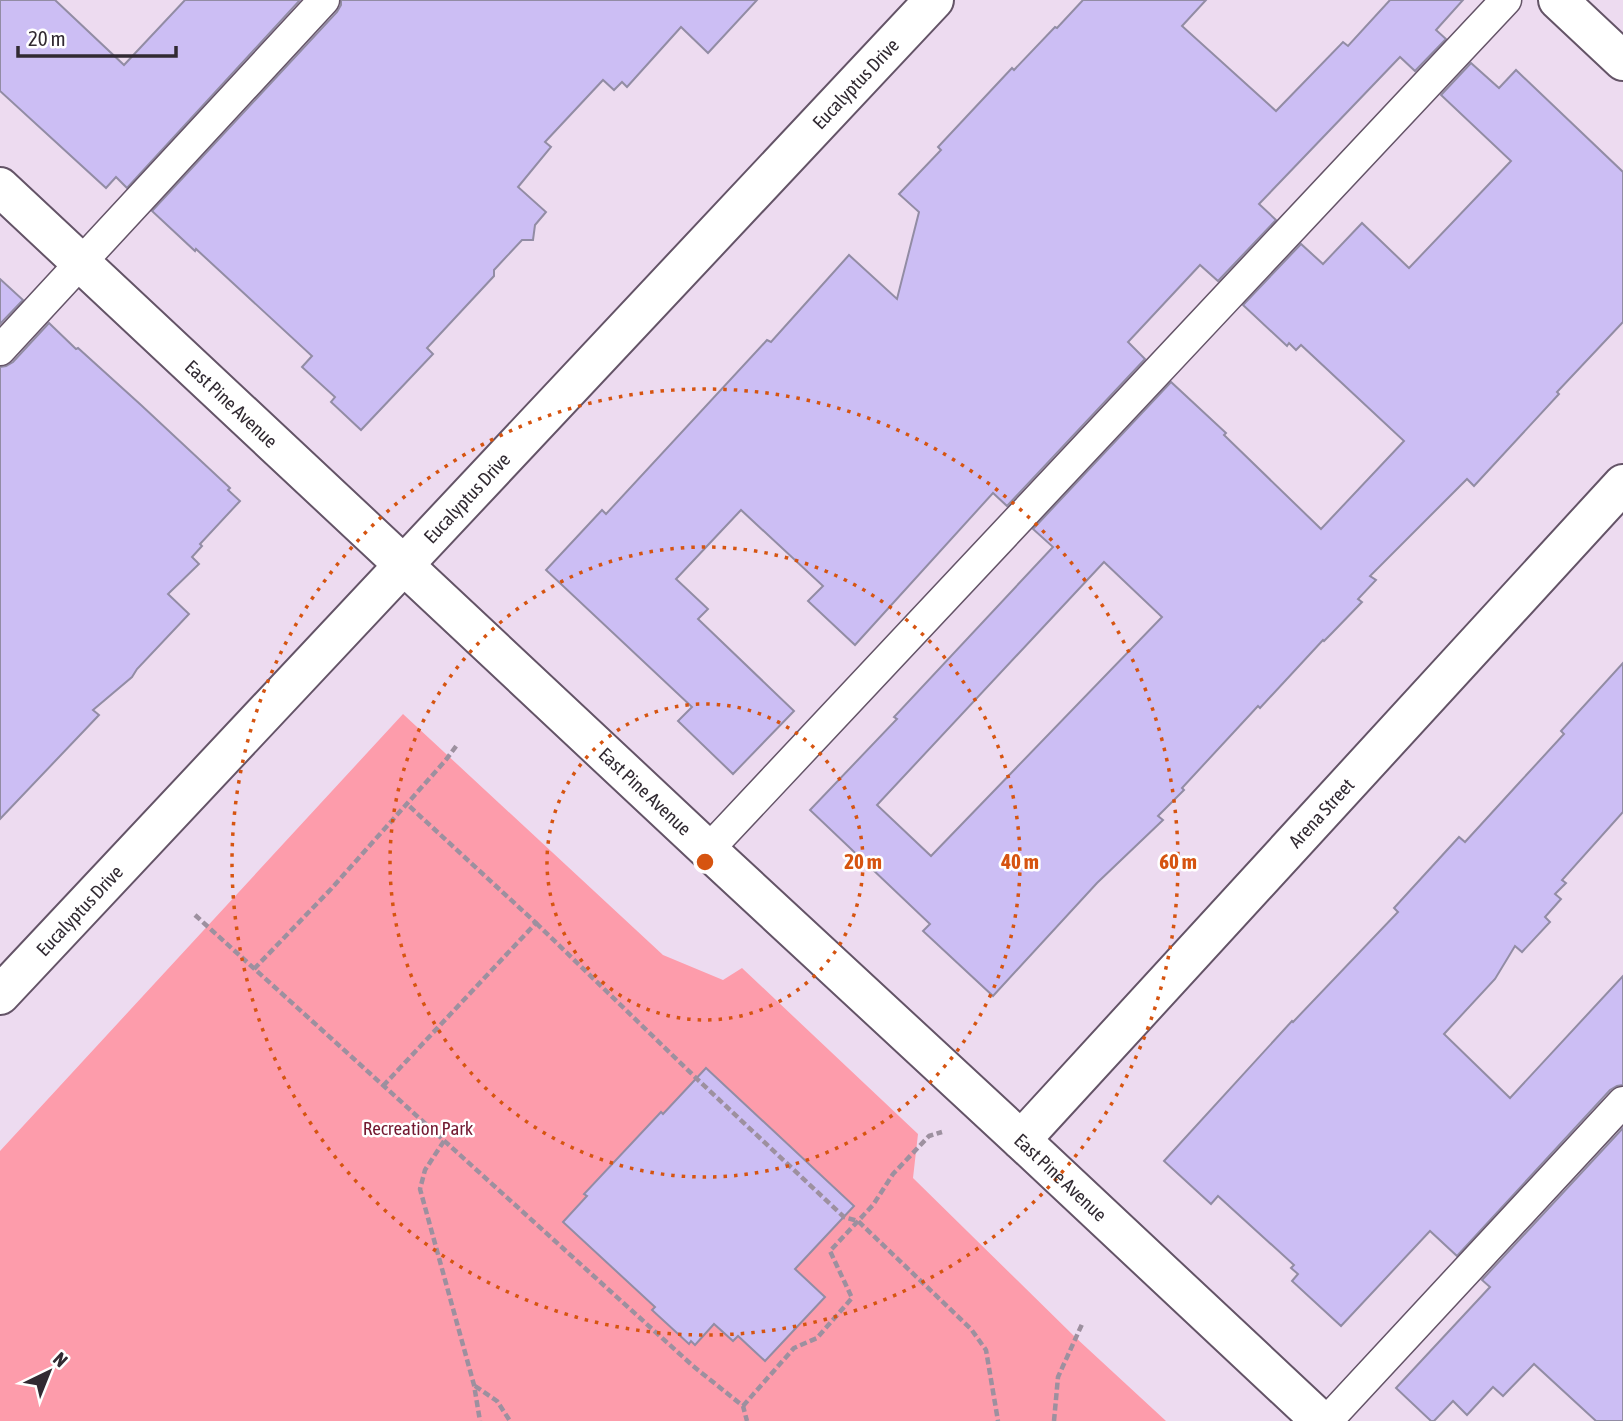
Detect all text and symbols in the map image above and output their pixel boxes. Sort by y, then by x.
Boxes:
scale bar [18,14,175,58]
text: 20 m [28,26,66,50]
street label: Eucalyptus Drive [808,34,903,133]
street label: East Pine Avenue [181,355,282,452]
street label: Eucalyptus Drive [419,448,514,547]
street label: East Pine Avenue [595,743,696,840]
street label: Arena Street [1284,774,1358,852]
text: 20 m [844,849,882,873]
text: 40 m [1000,849,1039,873]
text: 60 m [1159,849,1197,873]
centre of rings [693,850,717,874]
street label: Eucalyptus Drive [32,861,127,960]
park label: Recreation Park [363,1117,474,1139]
street label: East Pine Avenue [1010,1129,1111,1226]
north arrow [14,1337,84,1407]
text: N [49,1348,72,1371]

